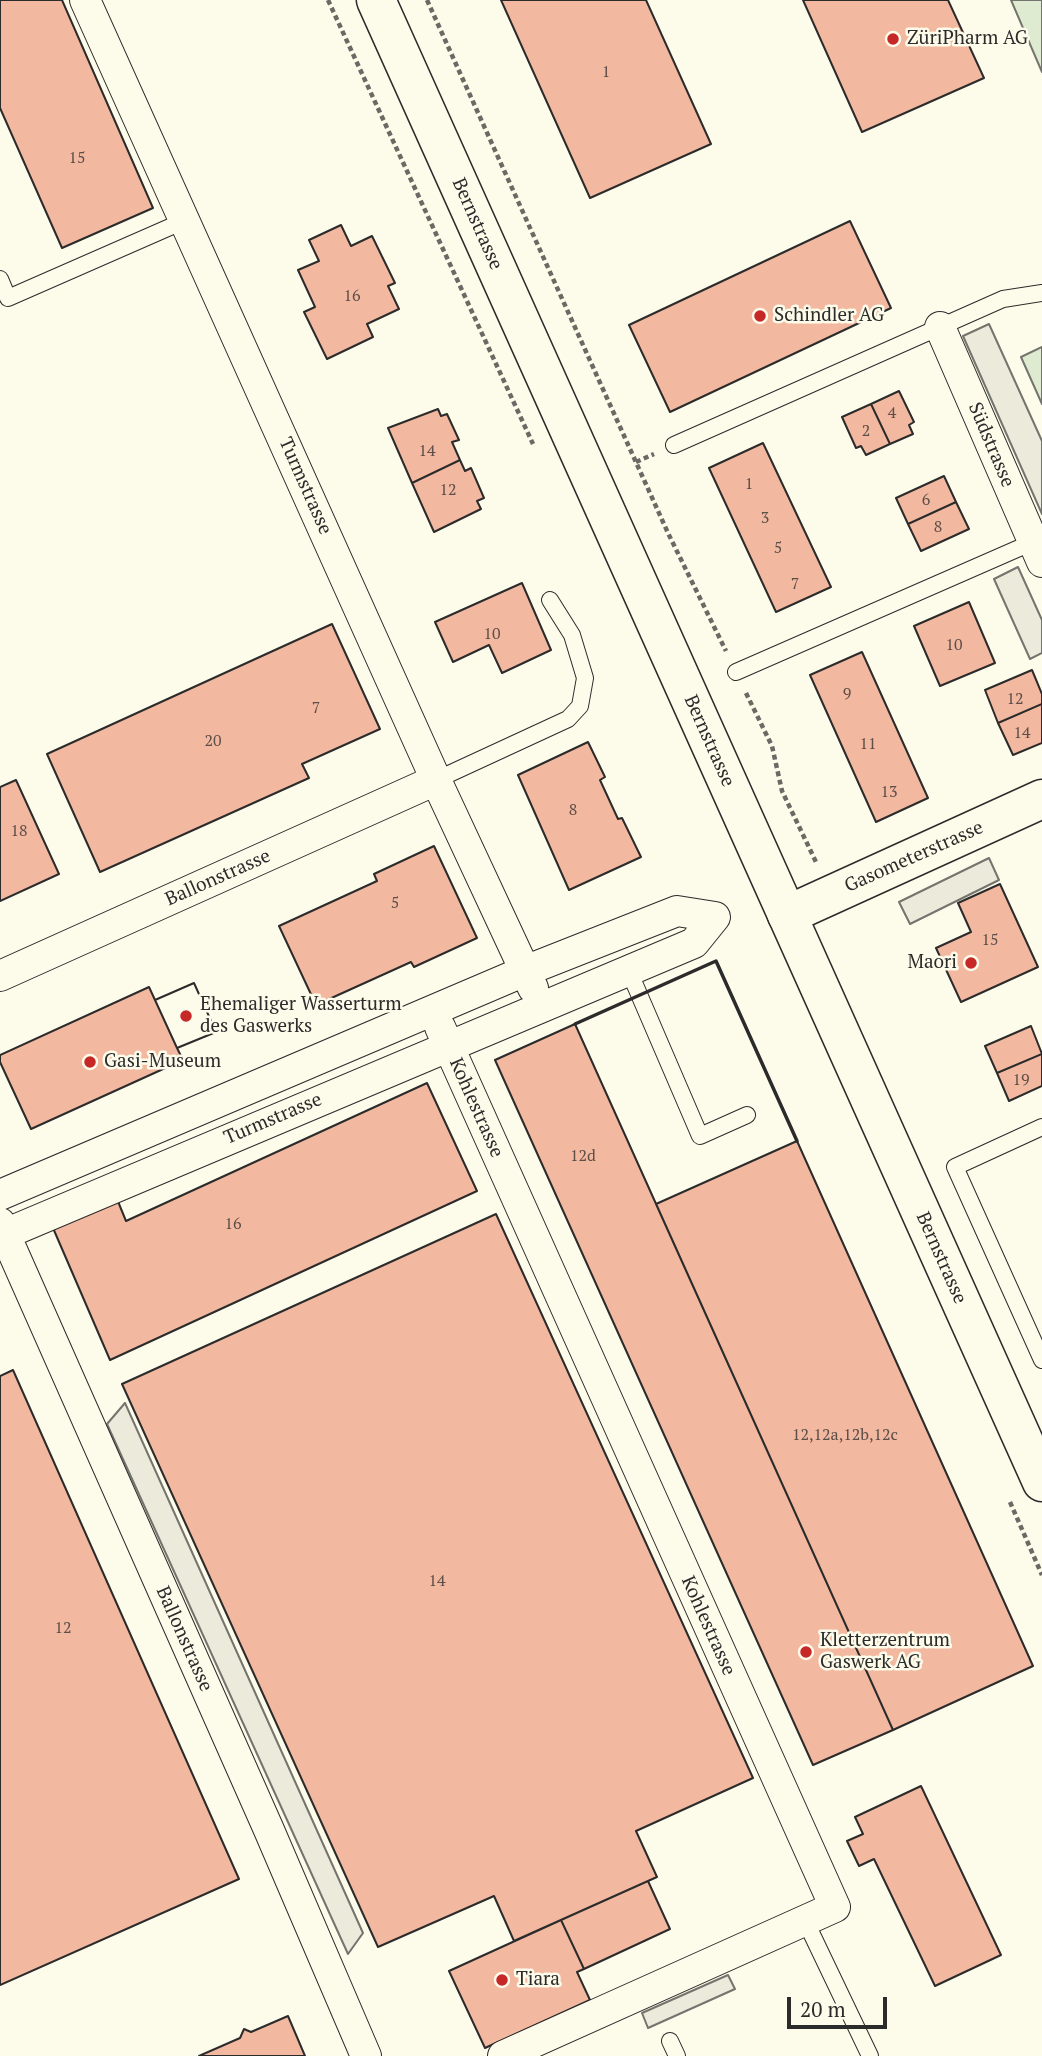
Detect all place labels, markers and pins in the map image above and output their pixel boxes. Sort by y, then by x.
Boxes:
place label: ZüriPharm AG [907,28,1028,50]
marker: ZüriPharm AG [885,31,901,47]
place label: Schindler AG [774,305,884,327]
marker: Schindler AG [752,308,768,324]
place label: Maori [907,952,957,974]
marker: Maori [963,955,979,971]
place label: Ehemaliger Wasserturm des Gaswerks [200,994,402,1038]
marker: Ehemaliger Wasserturm des Gaswerks [178,1008,194,1024]
place label: Gasi-Museum [104,1051,221,1073]
marker: Gasi-Museum [82,1054,98,1070]
place label: Kletterzentrum Gaswerk AG [820,1630,950,1674]
marker: Kletterzentrum Gaswerk AG [798,1644,814,1660]
place label: Tiara [516,1969,560,1991]
marker: Tiara [494,1972,510,1988]

